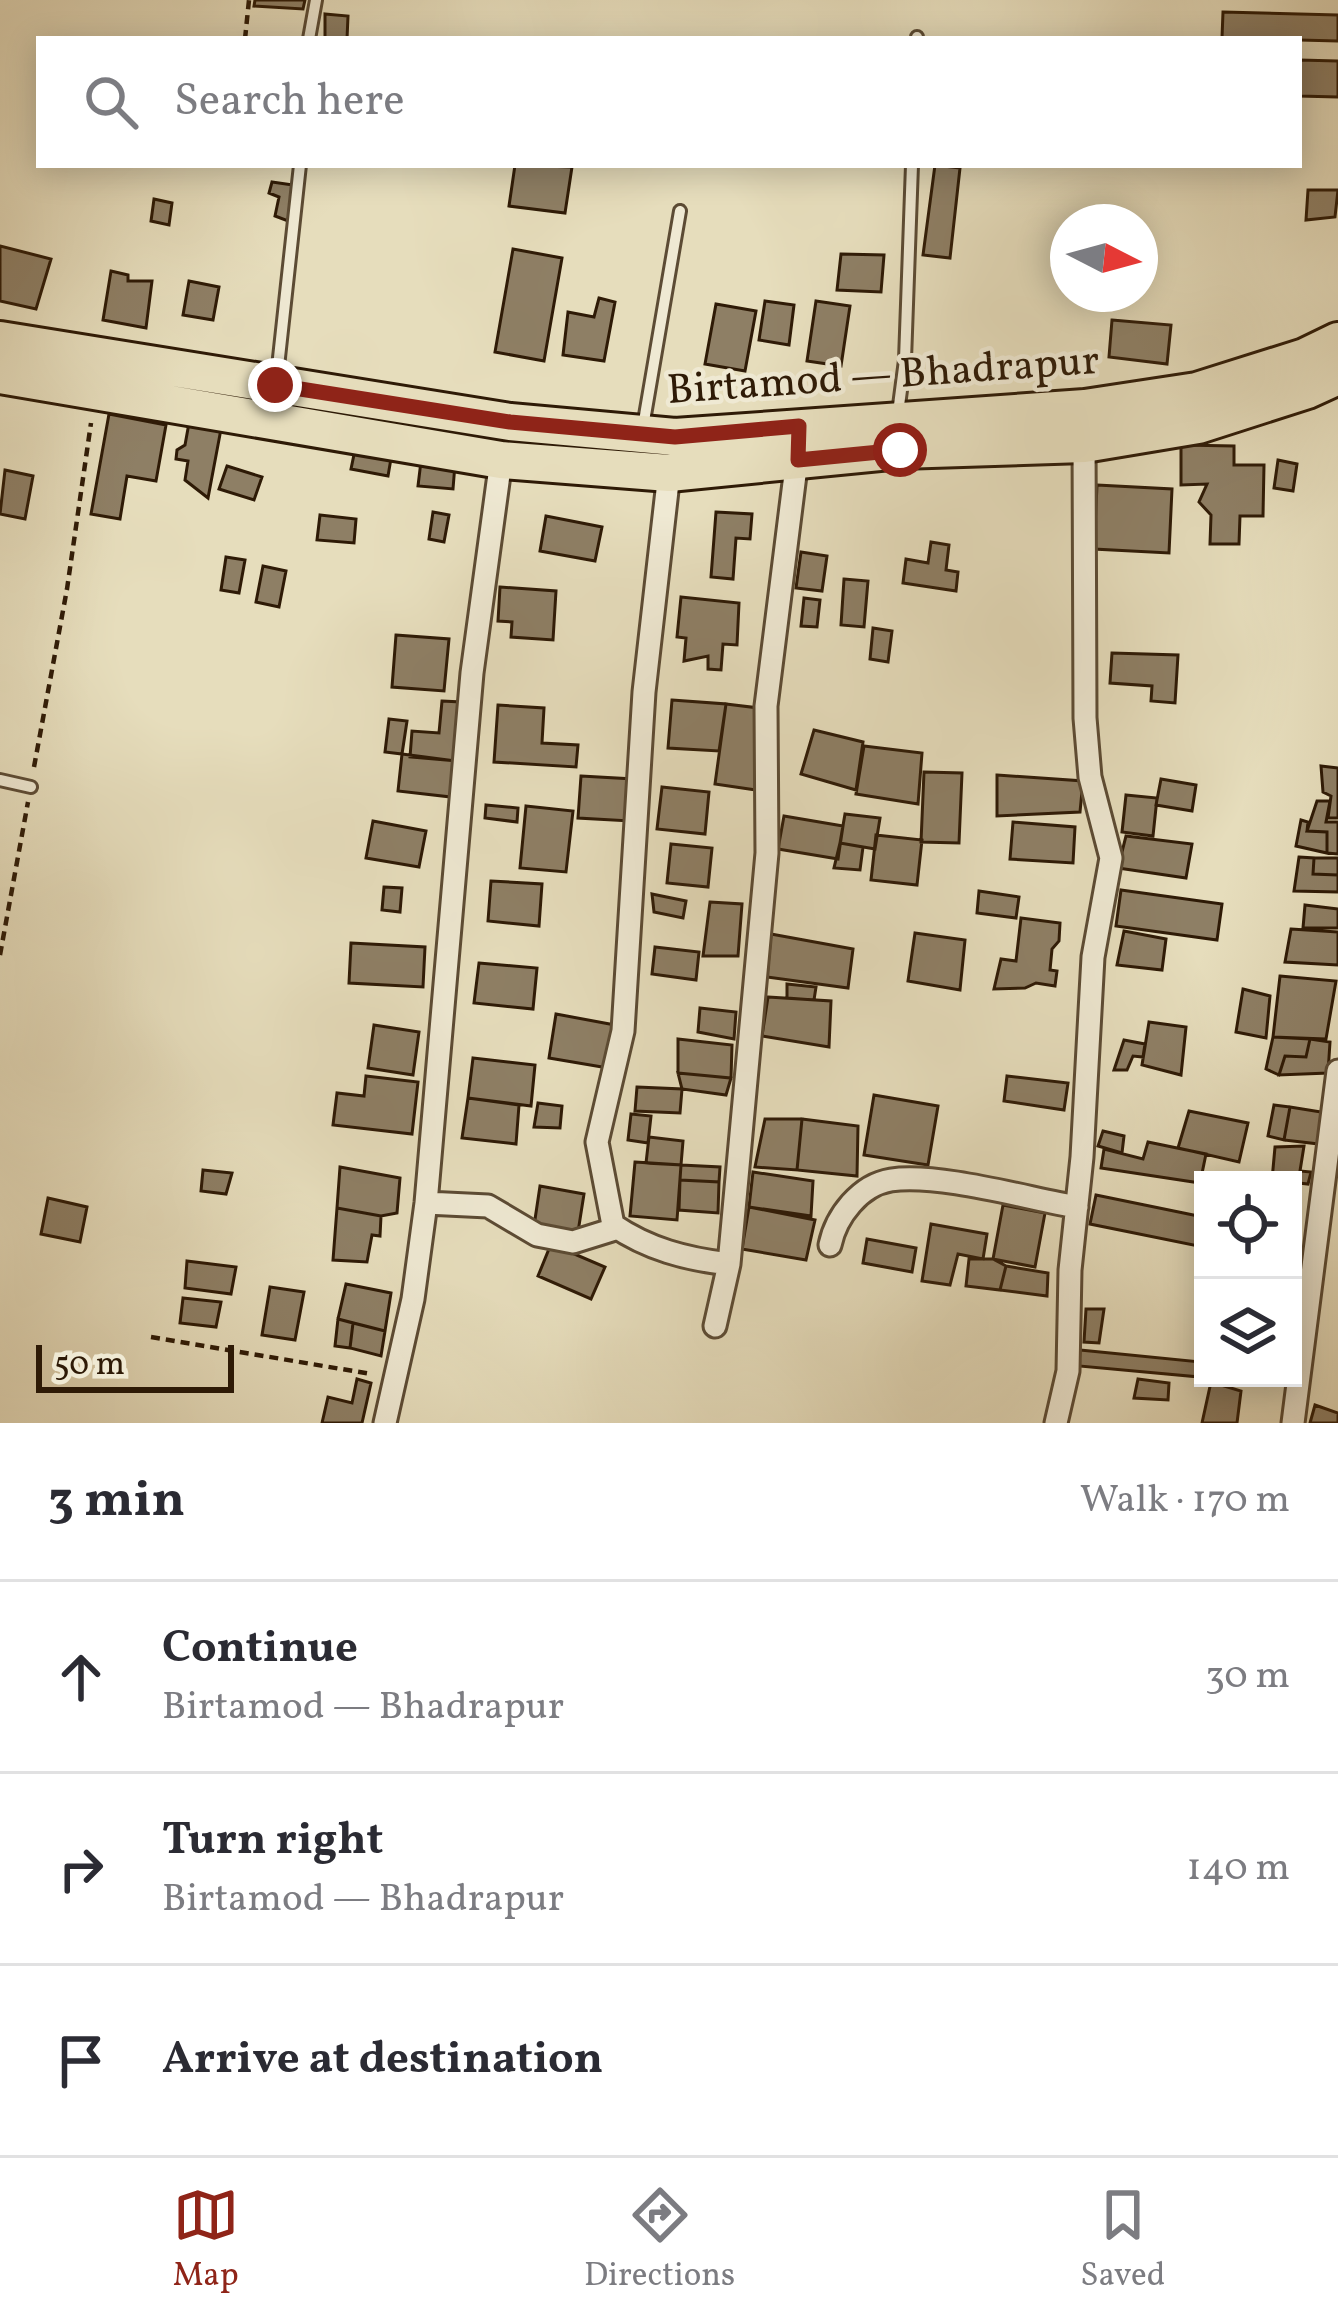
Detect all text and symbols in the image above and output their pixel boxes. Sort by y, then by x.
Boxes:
search box [36,36,1302,168]
icon: search [78,69,144,135]
text: Search here [174,71,405,134]
north arrow [1050,204,1158,312]
street label: Birtamod — Bhadrapur [665,333,1101,422]
route end [248,358,302,412]
route start [873,423,927,477]
map controls [1194,1171,1302,1387]
button: locate [1194,1171,1302,1279]
button: layers [1194,1279,1302,1387]
scale bar [36,1339,234,1392]
text: 50 m [54,1343,125,1389]
text: 3 min [48,1466,185,1537]
text: Walk · 170 m [1080,1474,1290,1528]
text: Continue [162,1618,358,1681]
icon: ahead [48,1644,114,1710]
text: 30 m [1205,1650,1290,1704]
text: Birtamod — Bhadrapur [162,1681,564,1735]
text: Turn right [162,1810,383,1873]
icon: right [48,1836,114,1902]
text: 140 m [1187,1842,1290,1896]
text: Birtamod — Bhadrapur [162,1873,564,1927]
icon: arrive [48,2028,114,2094]
text: Arrive at destination [162,2029,603,2092]
tab: Map [173,2182,239,2300]
tab: Directions [584,2182,735,2300]
tab: Saved [1080,2182,1165,2300]

